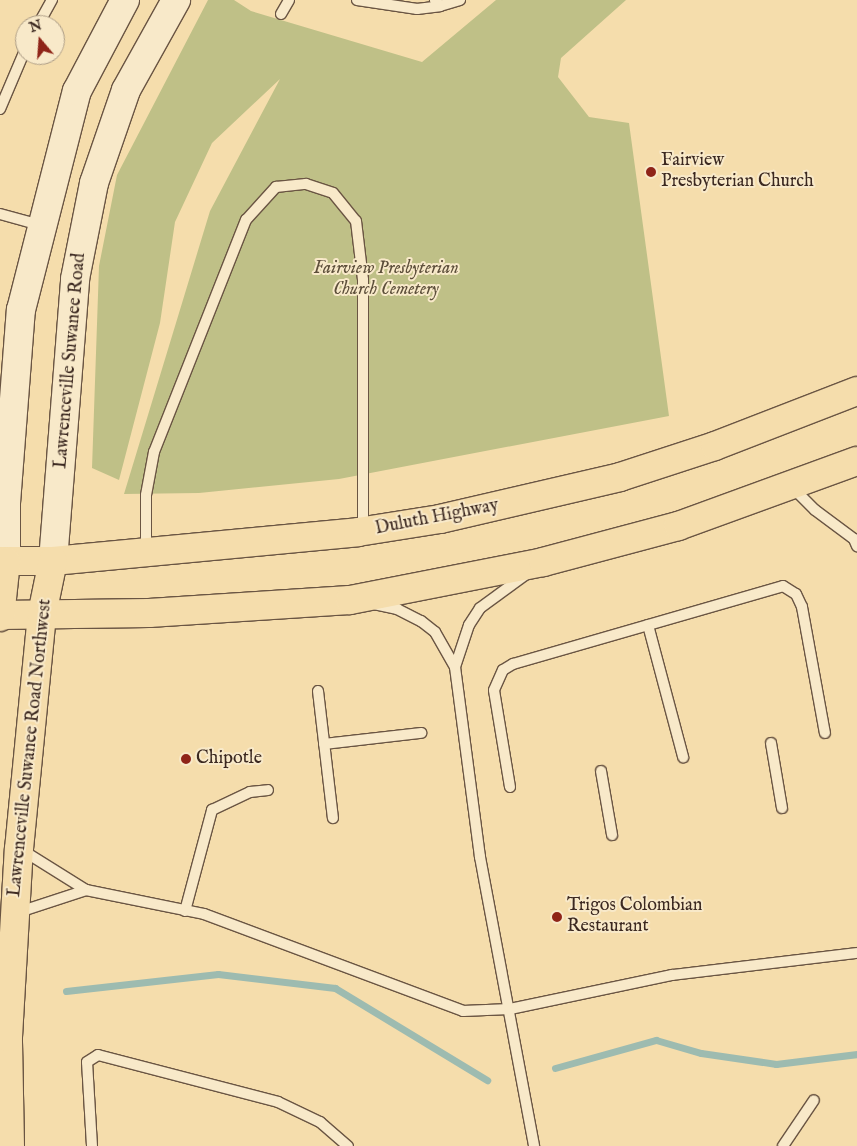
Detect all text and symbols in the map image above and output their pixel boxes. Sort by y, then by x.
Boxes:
north arrow [15,15,65,65]
text: N [27,16,44,37]
place label: Fairview Presbyterian Church [661,151,814,193]
marker: Fairview Presbyterian Church [645,166,657,178]
street label: Lawrenceville Suwanee Road [51,252,91,470]
park label: Fairview Presbyterian Church Cemetery [313,259,459,302]
street label: Duluth Highway [373,495,501,541]
street label: Lawrenceville Suwanee Road Northwest [5,598,57,898]
place label: Chipotle [196,748,262,770]
marker: Chipotle [180,753,192,765]
place label: Trigos Colombian Restaurant [567,896,702,939]
marker: Trigos Colombian Restaurant [551,911,563,923]

